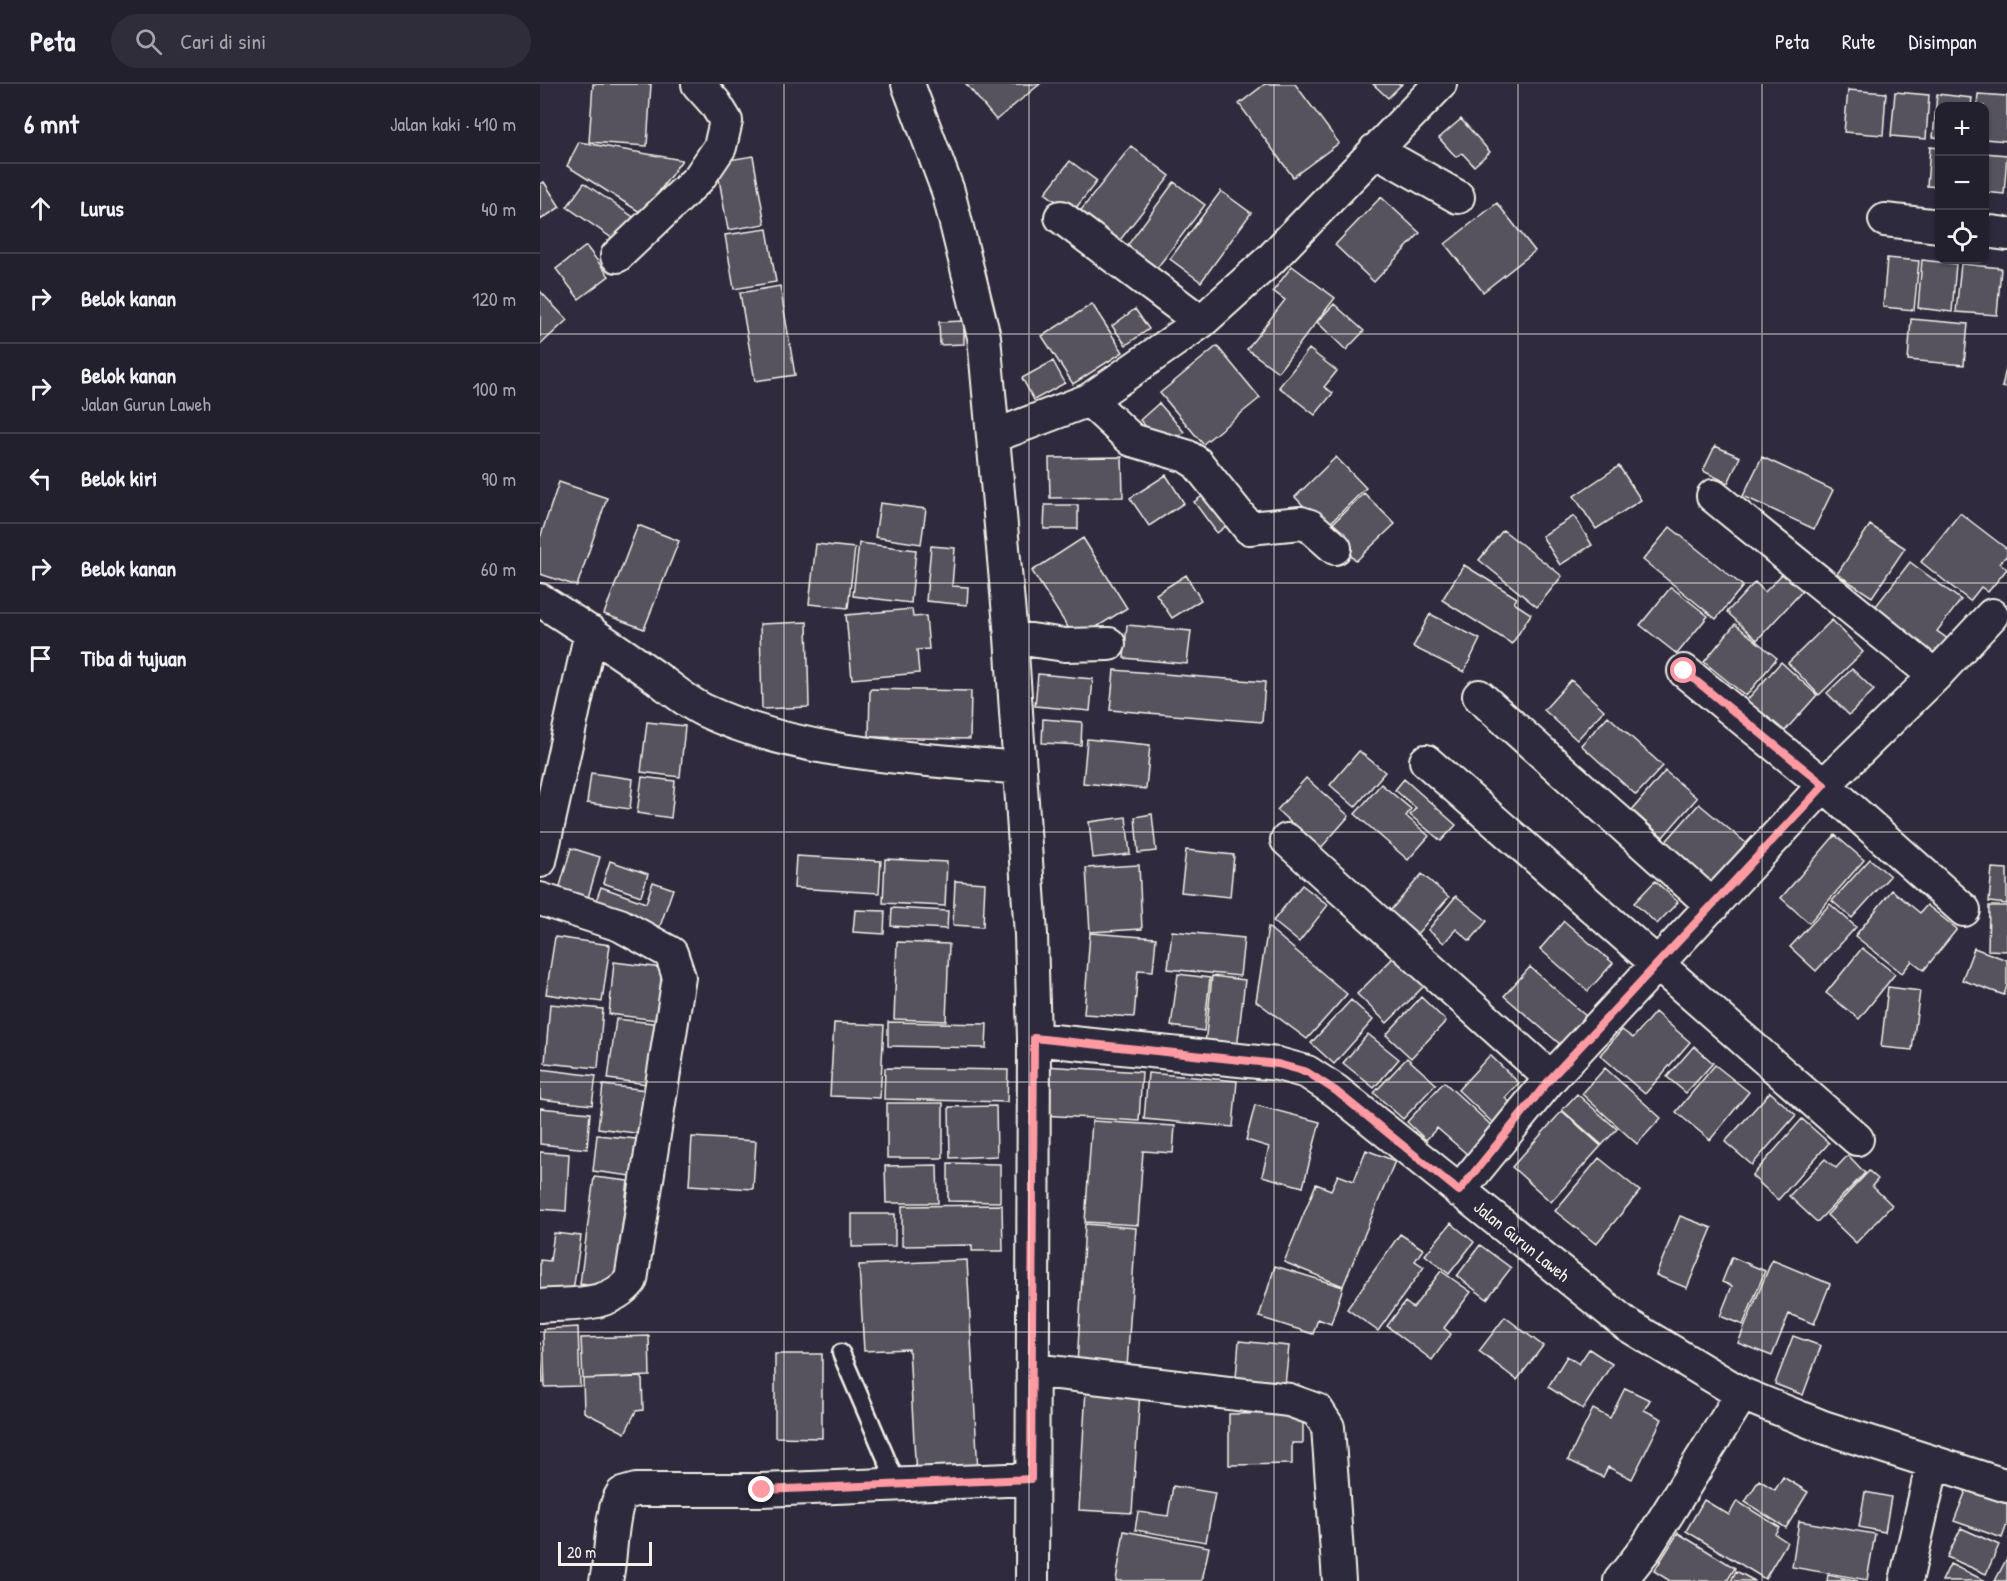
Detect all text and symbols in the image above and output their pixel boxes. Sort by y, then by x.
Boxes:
search box [111,14,531,68]
text: Peta [30,22,75,60]
icon: search [132,25,165,58]
text: Cari di sini [180,26,266,56]
text: Peta [1775,27,1809,56]
text: Rute [1842,27,1876,56]
text: Disimpan [1909,27,1977,56]
map controls [1935,102,1989,264]
button: + [1935,102,1989,156]
text: 6 mnt [24,106,79,141]
text: Jalan kaki · 410 m [390,110,516,137]
button: − [1935,156,1989,210]
icon: ahead [24,192,57,225]
text: Lurus [81,193,124,223]
text: 40 m [481,195,516,222]
button: locate [1935,210,1989,264]
icon: right [24,282,57,315]
text: Belok kanan [81,283,176,313]
text: 120 m [472,285,516,312]
text: Belok kanan [81,360,176,390]
icon: right [24,372,57,405]
text: 100 m [473,375,516,402]
text: Jalan Gurun Laweh [81,390,211,417]
icon: left [24,462,57,495]
text: Belok kiri [81,463,157,493]
text: 90 m [482,465,516,492]
icon: right [24,552,57,585]
text: Belok kanan [81,553,176,583]
text: 60 m [481,555,516,582]
icon: arrive [24,642,57,675]
text: Tiba di tujuan [81,643,186,673]
route start [1670,657,1696,683]
street label: Jalan Gurun Laweh [1469,1194,1576,1288]
route end [748,1476,774,1502]
scale bar [558,1539,652,1566]
text: 20 m [567,1541,596,1563]

